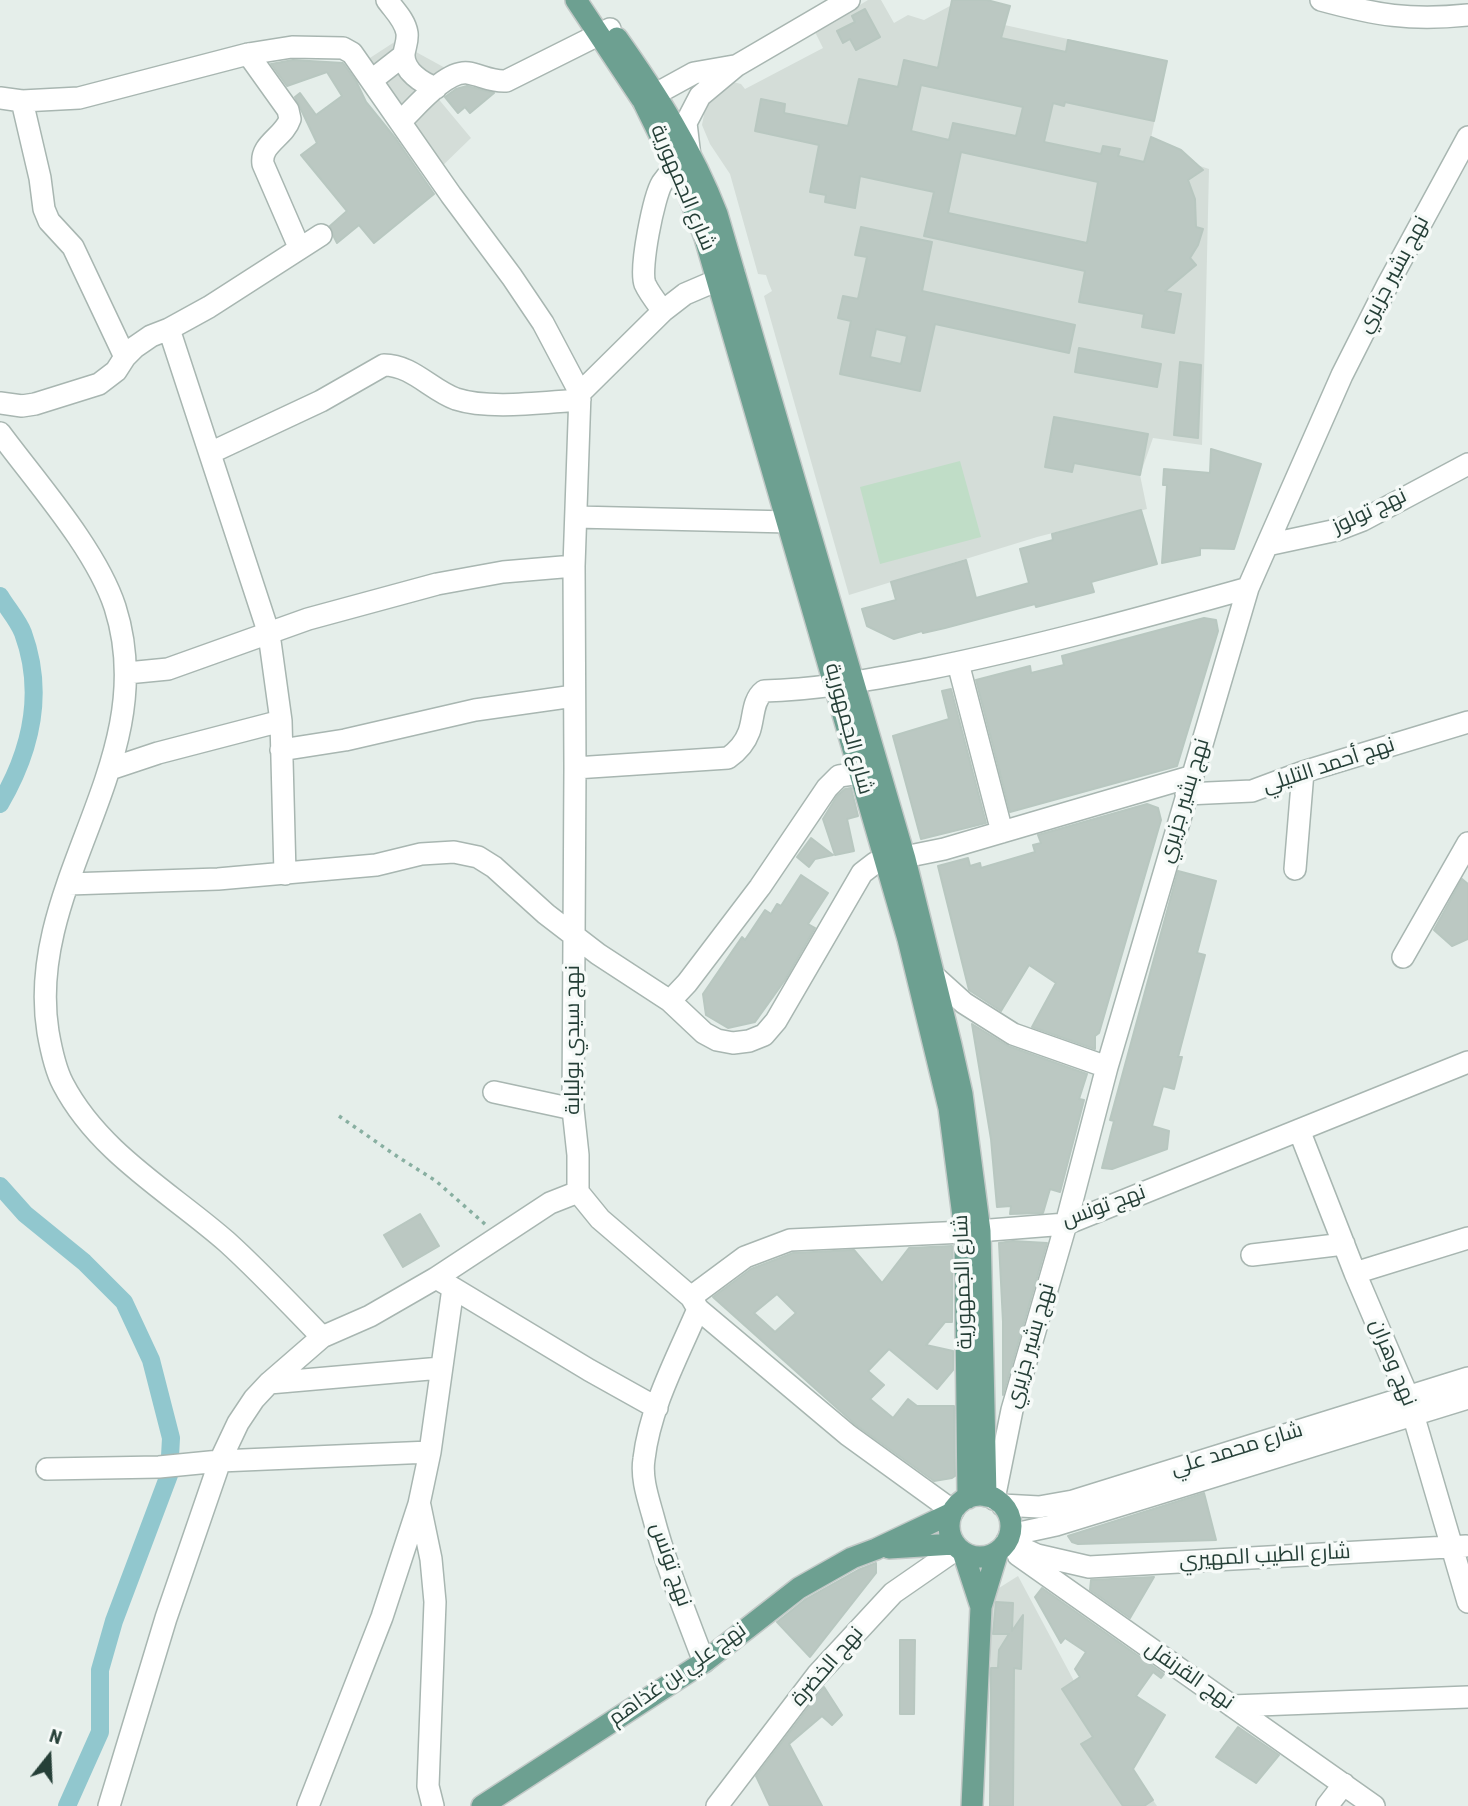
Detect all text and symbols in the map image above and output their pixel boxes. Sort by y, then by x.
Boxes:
street label: شارع الجمهورية [644,121,720,255]
street label: نهج بشير جزيري [1353,212,1435,338]
street label: نهج تولوز [1329,484,1411,540]
street label: شارع الجمهورية [818,661,878,797]
street label: نهج أحمد التليلي [1260,733,1398,799]
street label: نهج بشير جزيري [1154,736,1216,866]
street label: نهج سيدي بولبابة [561,965,587,1115]
street label: نهج تونس [1059,1180,1149,1234]
street label: شارع الجمهورية [949,1214,979,1350]
street label: نهج بشير جزيري [1001,1281,1061,1411]
street label: نهج وهران [1363,1316,1421,1410]
street label: شارع محمد علي [1168,1418,1306,1482]
street label: نهج تونس [644,1520,696,1610]
street label: شارع الطيب المهيري [1179,1540,1351,1574]
street label: نهج علي بن غذاهم [605,1618,751,1732]
street label: نهج الخضرة [787,1622,869,1712]
street label: نهج القرنفل [1140,1636,1238,1716]
north arrow [14,1722,84,1792]
text: N [47,1724,65,1749]

